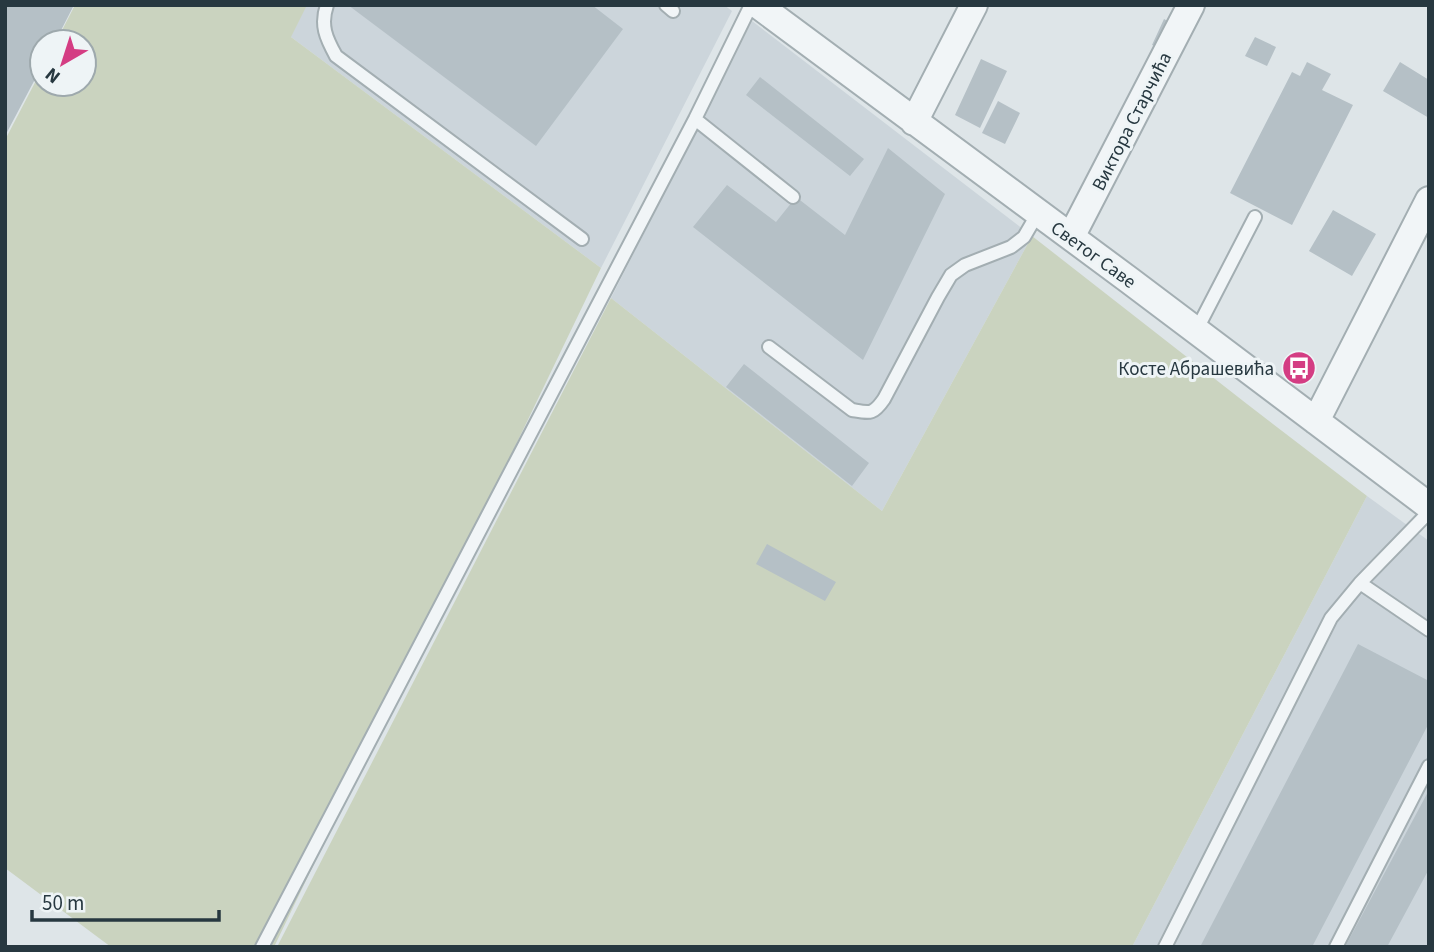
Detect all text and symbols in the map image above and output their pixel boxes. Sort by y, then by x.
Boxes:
north arrow [28,28,98,98]
street label: Виктора Старчића [1086,48,1179,196]
text: N [40,61,67,90]
street label: Светог Саве [1045,215,1141,295]
bus stop icon: Косте Абрашевића [1280,349,1318,387]
place label: Косте Абрашевића [1118,356,1274,383]
scale bar [32,878,219,922]
text: 50 m [42,888,84,918]

